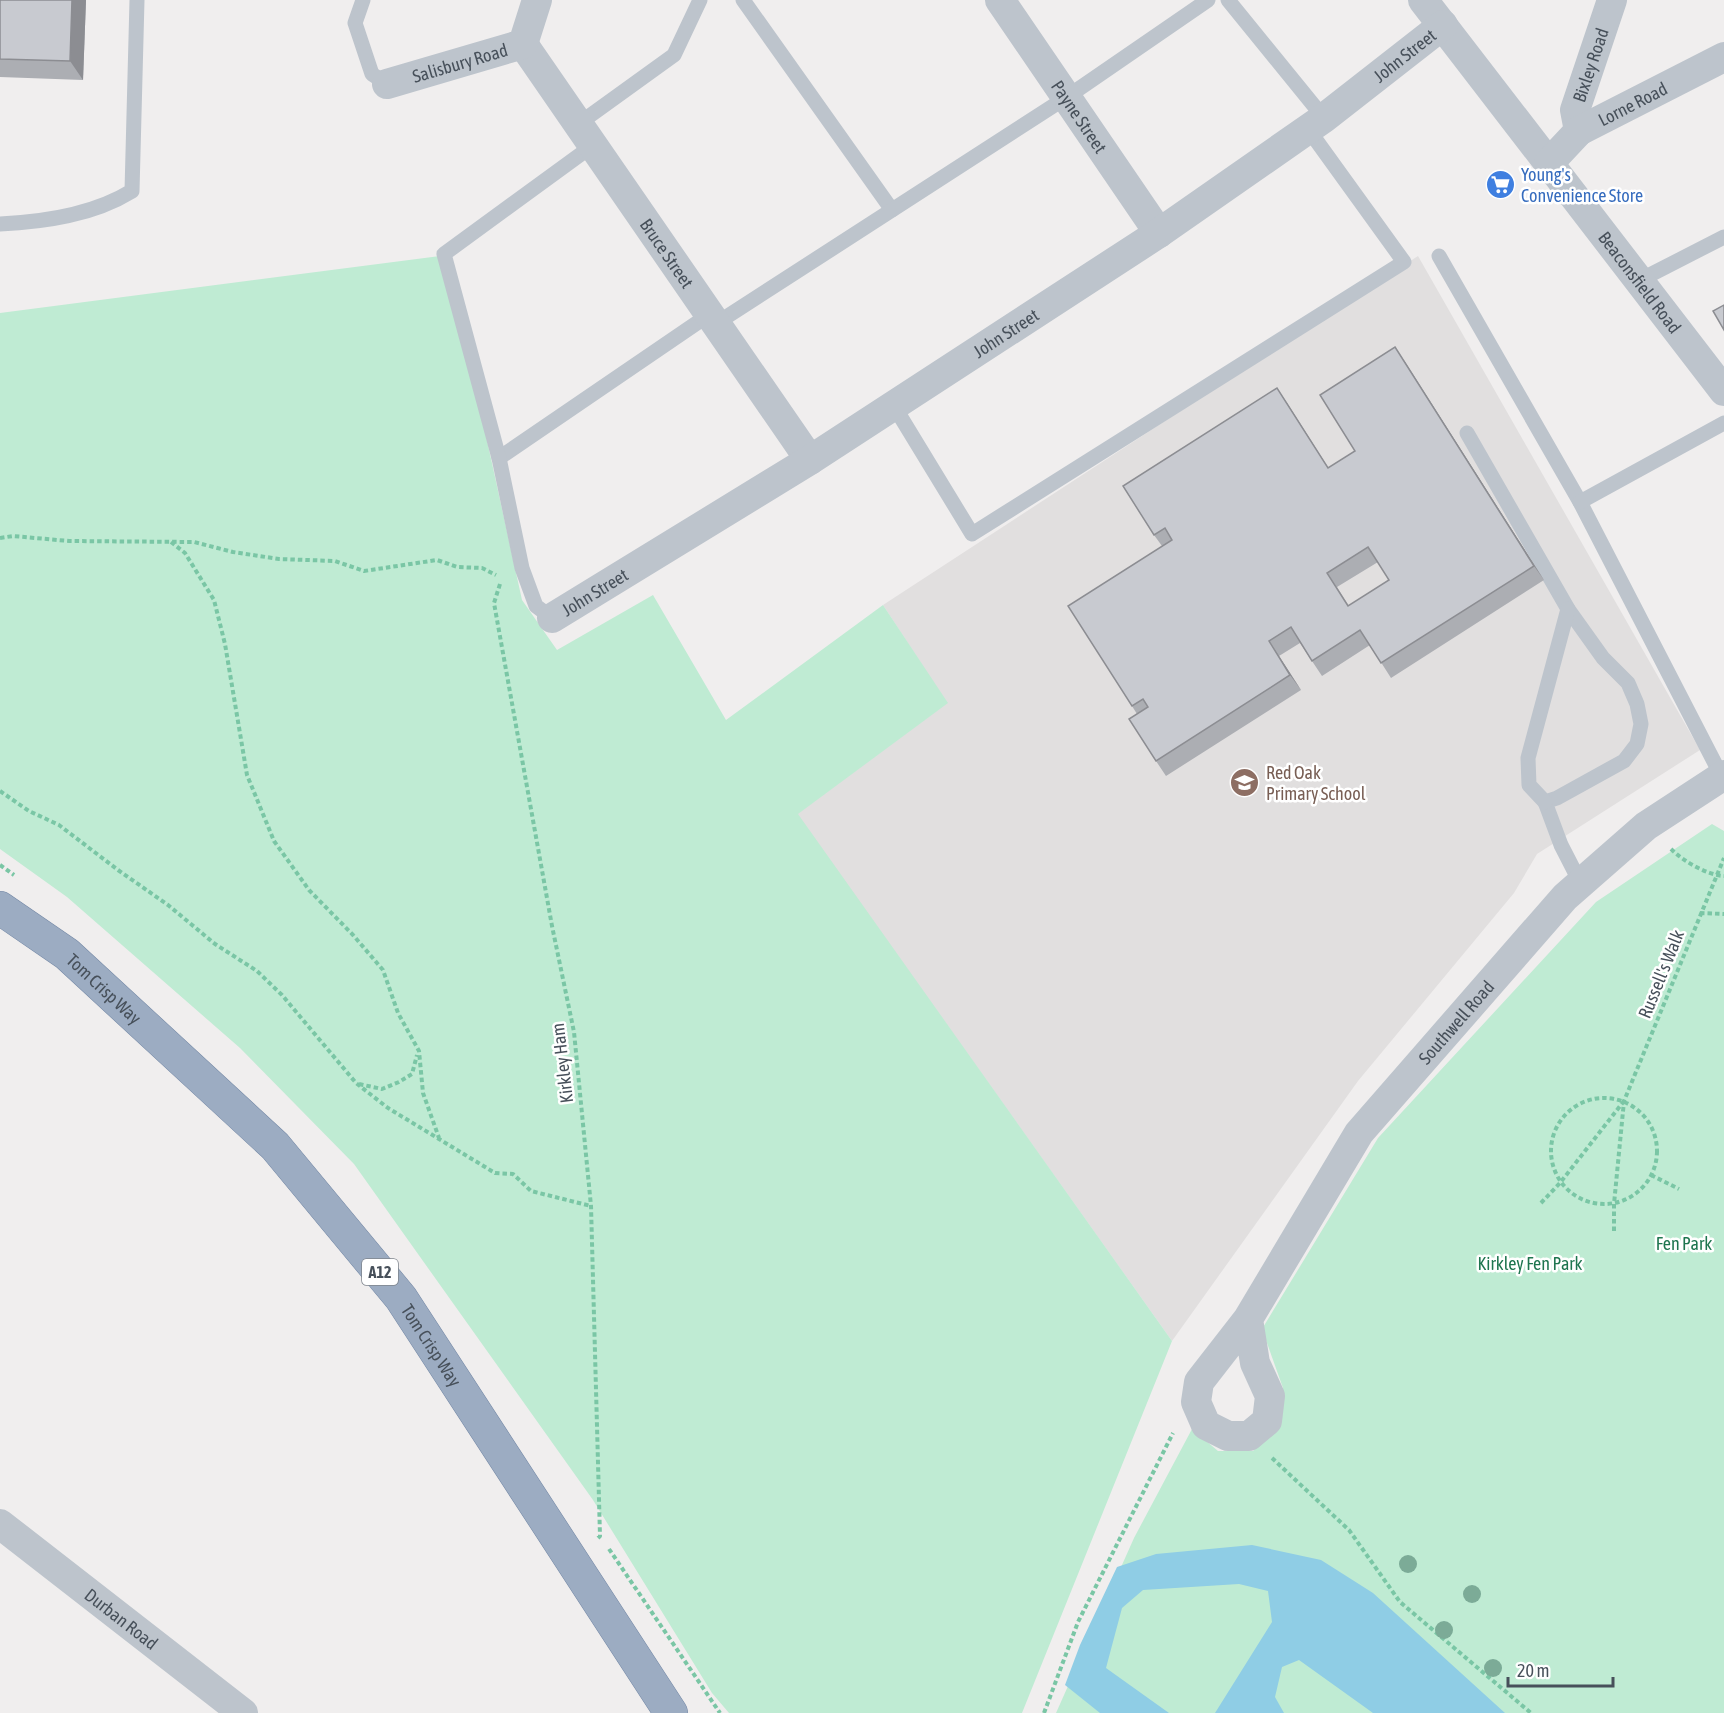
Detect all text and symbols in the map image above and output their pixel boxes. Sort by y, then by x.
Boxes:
street label: John Street [1369,24,1440,86]
street label: Bixley Road [1568,25,1612,105]
street label: Salisbury Road [410,39,510,86]
street label: Payne Street [1047,76,1112,157]
street label: Lorne Road [1595,77,1671,130]
place label: Young's Convenience Store [1521,164,1643,206]
supermarket icon: Young's Convenience Store [1484,168,1516,200]
street label: Bruce Street [636,214,698,292]
street label: Beaconsfield Road [1594,227,1686,337]
street label: John Street [969,304,1042,362]
street label: John Street [558,564,632,620]
place label: Red Oak Primary School [1266,762,1366,804]
school or university icon: Red Oak Primary School [1229,766,1261,798]
street label: Russell's Walk [1634,927,1688,1021]
street label: Tom Crisp Way [63,949,146,1028]
street label: Southwell Road [1414,976,1498,1068]
street label: Kirkley Ham [547,1022,577,1104]
park label: Fen Park [1656,1233,1712,1254]
park label: Kirkley Fen Park [1478,1253,1583,1274]
road number: A12 [362,1259,398,1285]
street label: Tom Crisp Way [397,1300,466,1390]
street label: Durban Road [81,1584,162,1653]
scale bar [1508,1650,1613,1688]
text: 20 m [1517,1660,1549,1681]

